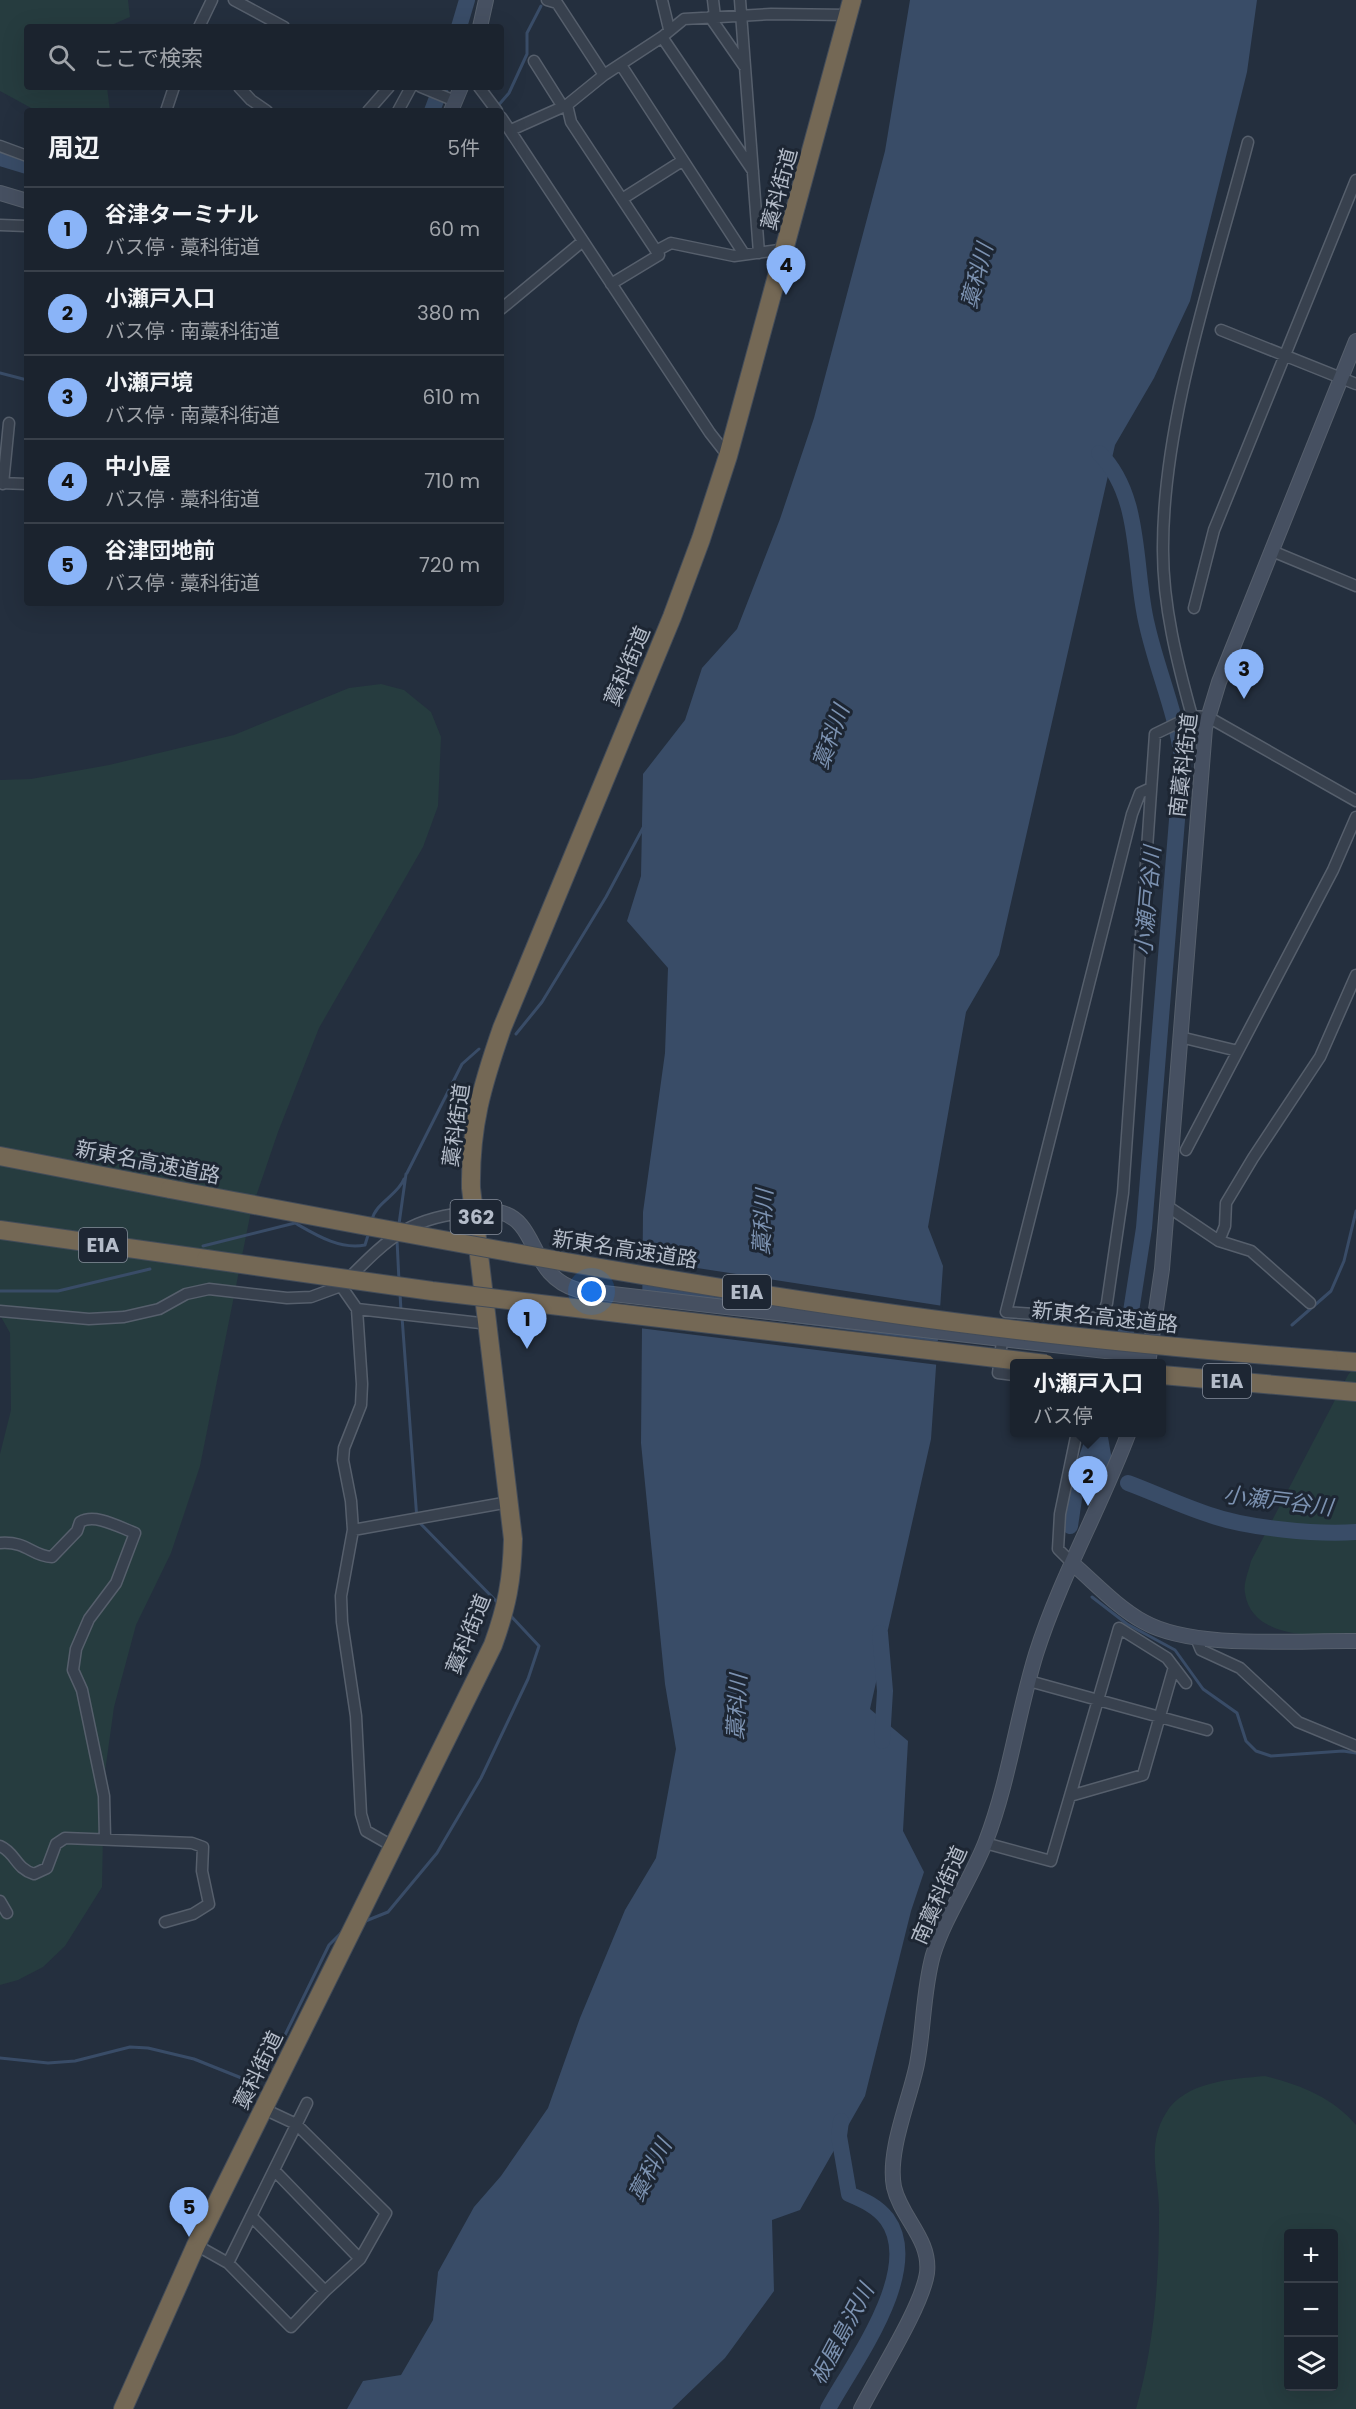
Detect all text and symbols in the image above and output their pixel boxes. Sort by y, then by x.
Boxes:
search box [24,24,504,90]
icon: search [45,41,78,74]
text: ここで検索 [93,43,203,74]
text: 周辺 [48,130,100,166]
text: 5件 [447,134,480,162]
street label: 藁科街道 [754,145,804,233]
text: 谷津ターミナル [105,199,259,230]
text: 1 [64,215,71,243]
text: 60 m [429,215,480,243]
text: バス停 · 藁科街道 [105,233,260,261]
water label: 藁科川 [953,238,1001,312]
pin: 4 [766,246,806,295]
text: 小瀬戸入口 [105,283,215,314]
text: 2 [62,299,73,327]
text: 380 m [417,299,480,327]
text: バス停 · 南藁科街道 [105,317,280,345]
text: 小瀬戸境 [105,367,193,398]
text: 3 [61,383,74,411]
text: 610 m [422,383,480,411]
text: バス停 · 南藁科街道 [105,401,280,429]
text: 中小屋 [105,451,171,482]
text: 4 [61,467,74,495]
text: 710 m [424,467,480,495]
text: バス停 · 藁科街道 [105,485,260,513]
text: 谷津団地前 [105,535,215,566]
text: 5 [61,551,74,579]
text: 720 m [419,551,480,579]
text: バス停 · 藁科街道 [105,569,260,597]
street label: 藁科街道 [597,622,657,710]
pin: 3 [1224,650,1264,699]
water label: 藁科川 [805,699,858,773]
street label: 南藁科街道 [1162,711,1204,819]
water label: 小瀬戸谷川 [1128,843,1168,957]
street label: 藁科街道 [436,1081,476,1169]
street label: 新東名高速道路 [73,1134,223,1190]
water label: 藁科川 [746,1186,780,1256]
road number: 362 [450,1200,502,1234]
street label: 新東名高速道路 [550,1223,700,1275]
road number: E1A [79,1228,127,1262]
road number: E1A [723,1275,771,1309]
your location [577,1277,606,1306]
street label: 新東名高速道路 [1030,1295,1180,1339]
pin: 1 [508,1300,546,1349]
popup [1010,1359,1166,1437]
road number: E1A [1203,1364,1251,1398]
text: 小瀬戸入口 [1033,1368,1143,1399]
text: バス停 [1033,1402,1093,1430]
pin: 2 [1068,1456,1108,1506]
water label: 小瀬戸谷川 [1222,1479,1336,1523]
street label: 藁科街道 [439,1590,497,1678]
water label: 藁科川 [720,1671,754,1741]
street label: 南藁科街道 [904,1841,974,1949]
street label: 藁科街道 [227,2026,289,2114]
water label: 藁科川 [621,2132,680,2206]
pin: 5 [170,2188,208,2237]
map controls [1284,2229,1338,2391]
button: + [1284,2229,1338,2283]
water label: 板屋島沢川 [802,2276,882,2390]
button: − [1284,2283,1338,2337]
button: layers [1284,2337,1338,2391]

